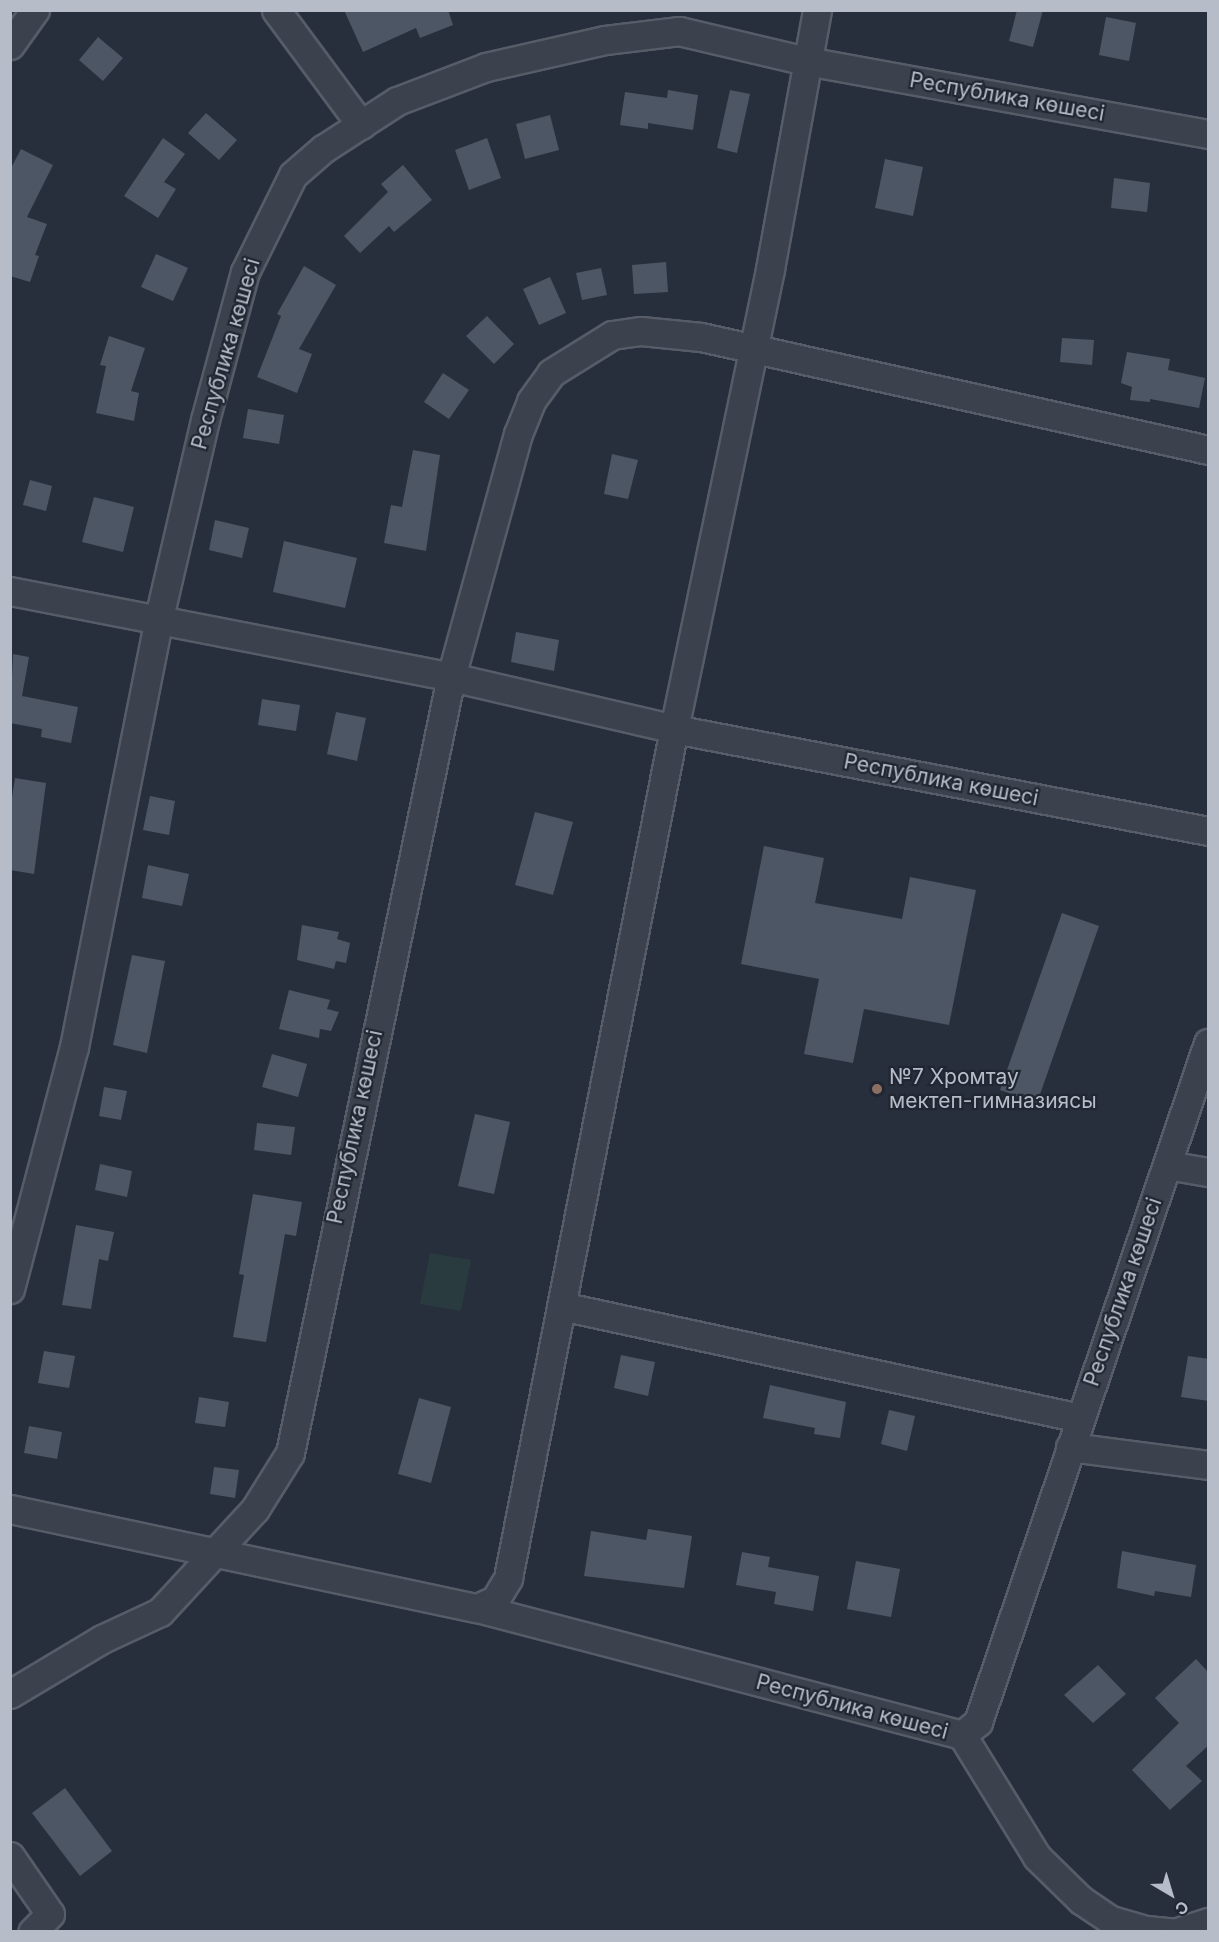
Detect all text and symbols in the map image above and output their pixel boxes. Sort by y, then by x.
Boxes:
street label: Республика көшесі [908,67,1106,127]
street label: Республика көшесі [187,256,265,452]
street label: Республика көшесі [842,749,1040,811]
street label: Республика көшесі [322,1028,388,1226]
place label: №7 Хромтау мектеп-гимназиясы [889,1064,1097,1114]
marker: №7 Хромтау мектеп-гимназиясы [870,1082,884,1096]
street label: Республика көшесі [1079,1195,1167,1389]
street label: Республика көшесі [753,1669,951,1745]
north arrow [1141,1864,1201,1924]
text: С [1171,1897,1193,1920]

